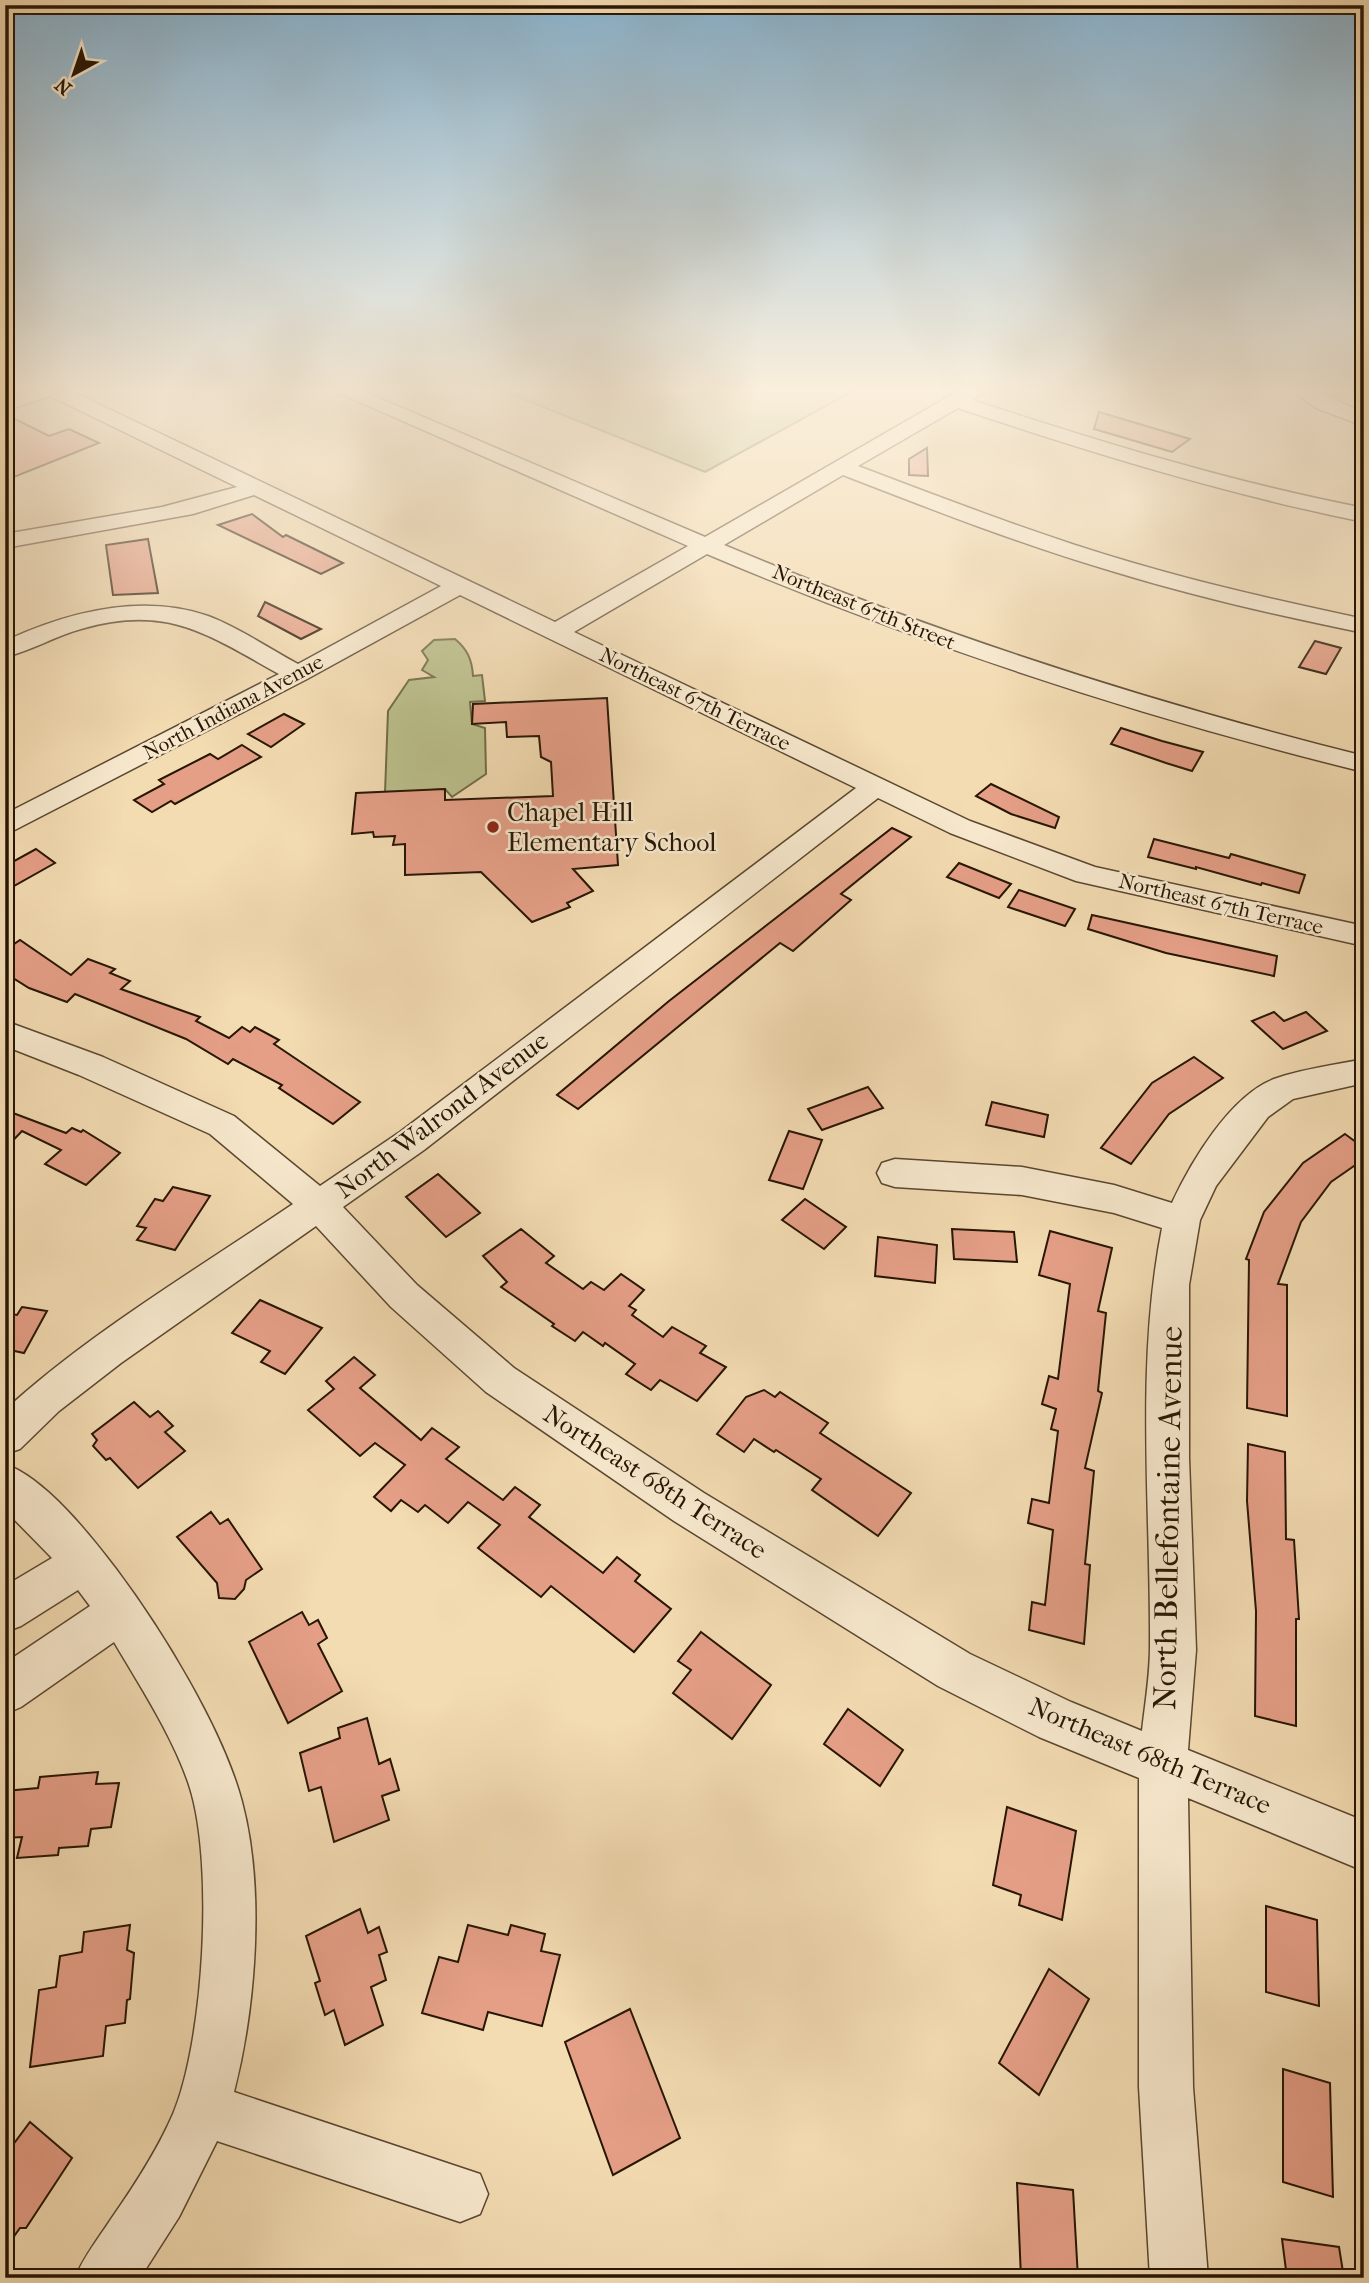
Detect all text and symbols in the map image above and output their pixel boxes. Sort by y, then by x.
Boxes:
north arrow [38,38,108,108]
text: N [51,73,76,99]
street label: Northeast 67th Street [769,559,959,655]
street label: Northeast 67th Terrace [596,642,794,756]
street label: North Indiana Avenue [139,649,327,765]
place label: Chapel Hill Elementary School [507,797,716,858]
marker: Chapel Hill Elementary School [485,819,501,835]
street label: Northeast 67th Terrace [1116,869,1326,939]
street label: North Walrond Avenue [329,1025,555,1205]
street label: North Bellefontaine Avenue [1146,1326,1190,1710]
street label: Northeast 68th Terrace [538,1398,773,1566]
street label: Northeast 68th Terrace [1024,1691,1276,1821]

